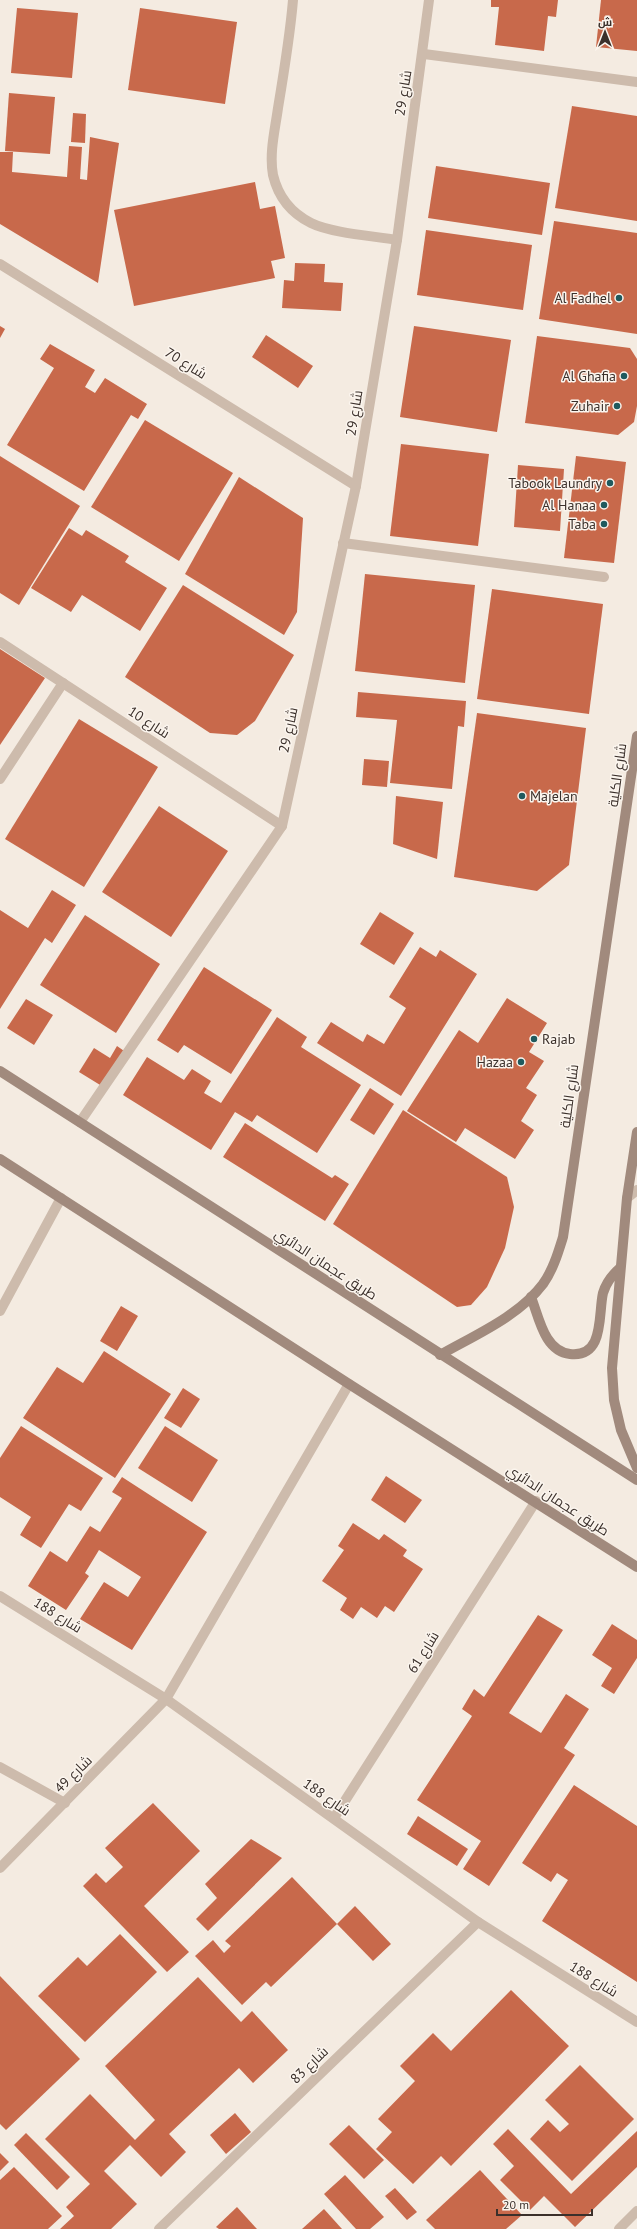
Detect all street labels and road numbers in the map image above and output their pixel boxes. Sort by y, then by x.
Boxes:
street label: شارع 29 [391,69,415,117]
street label: شارع 70 [162,343,210,383]
street label: شارع 29 [342,389,366,437]
street label: شارع 10 [125,702,173,742]
street label: شارع 29 [274,706,302,754]
street label: شارع الكلية [604,742,630,808]
street label: شارع الكلية [556,1063,582,1129]
street label: طريق عجمان الدائري [270,1224,381,1306]
street label: طريق عجمان الدائري [502,1460,613,1542]
street label: شارع 188 [30,1593,86,1637]
street label: شارع 61 [403,1628,443,1676]
street label: شارع 49 [50,1751,96,1797]
street label: شارع 188 [300,1774,354,1820]
street label: شارع 188 [566,1957,622,2001]
street label: شارع 83 [286,2043,332,2087]

